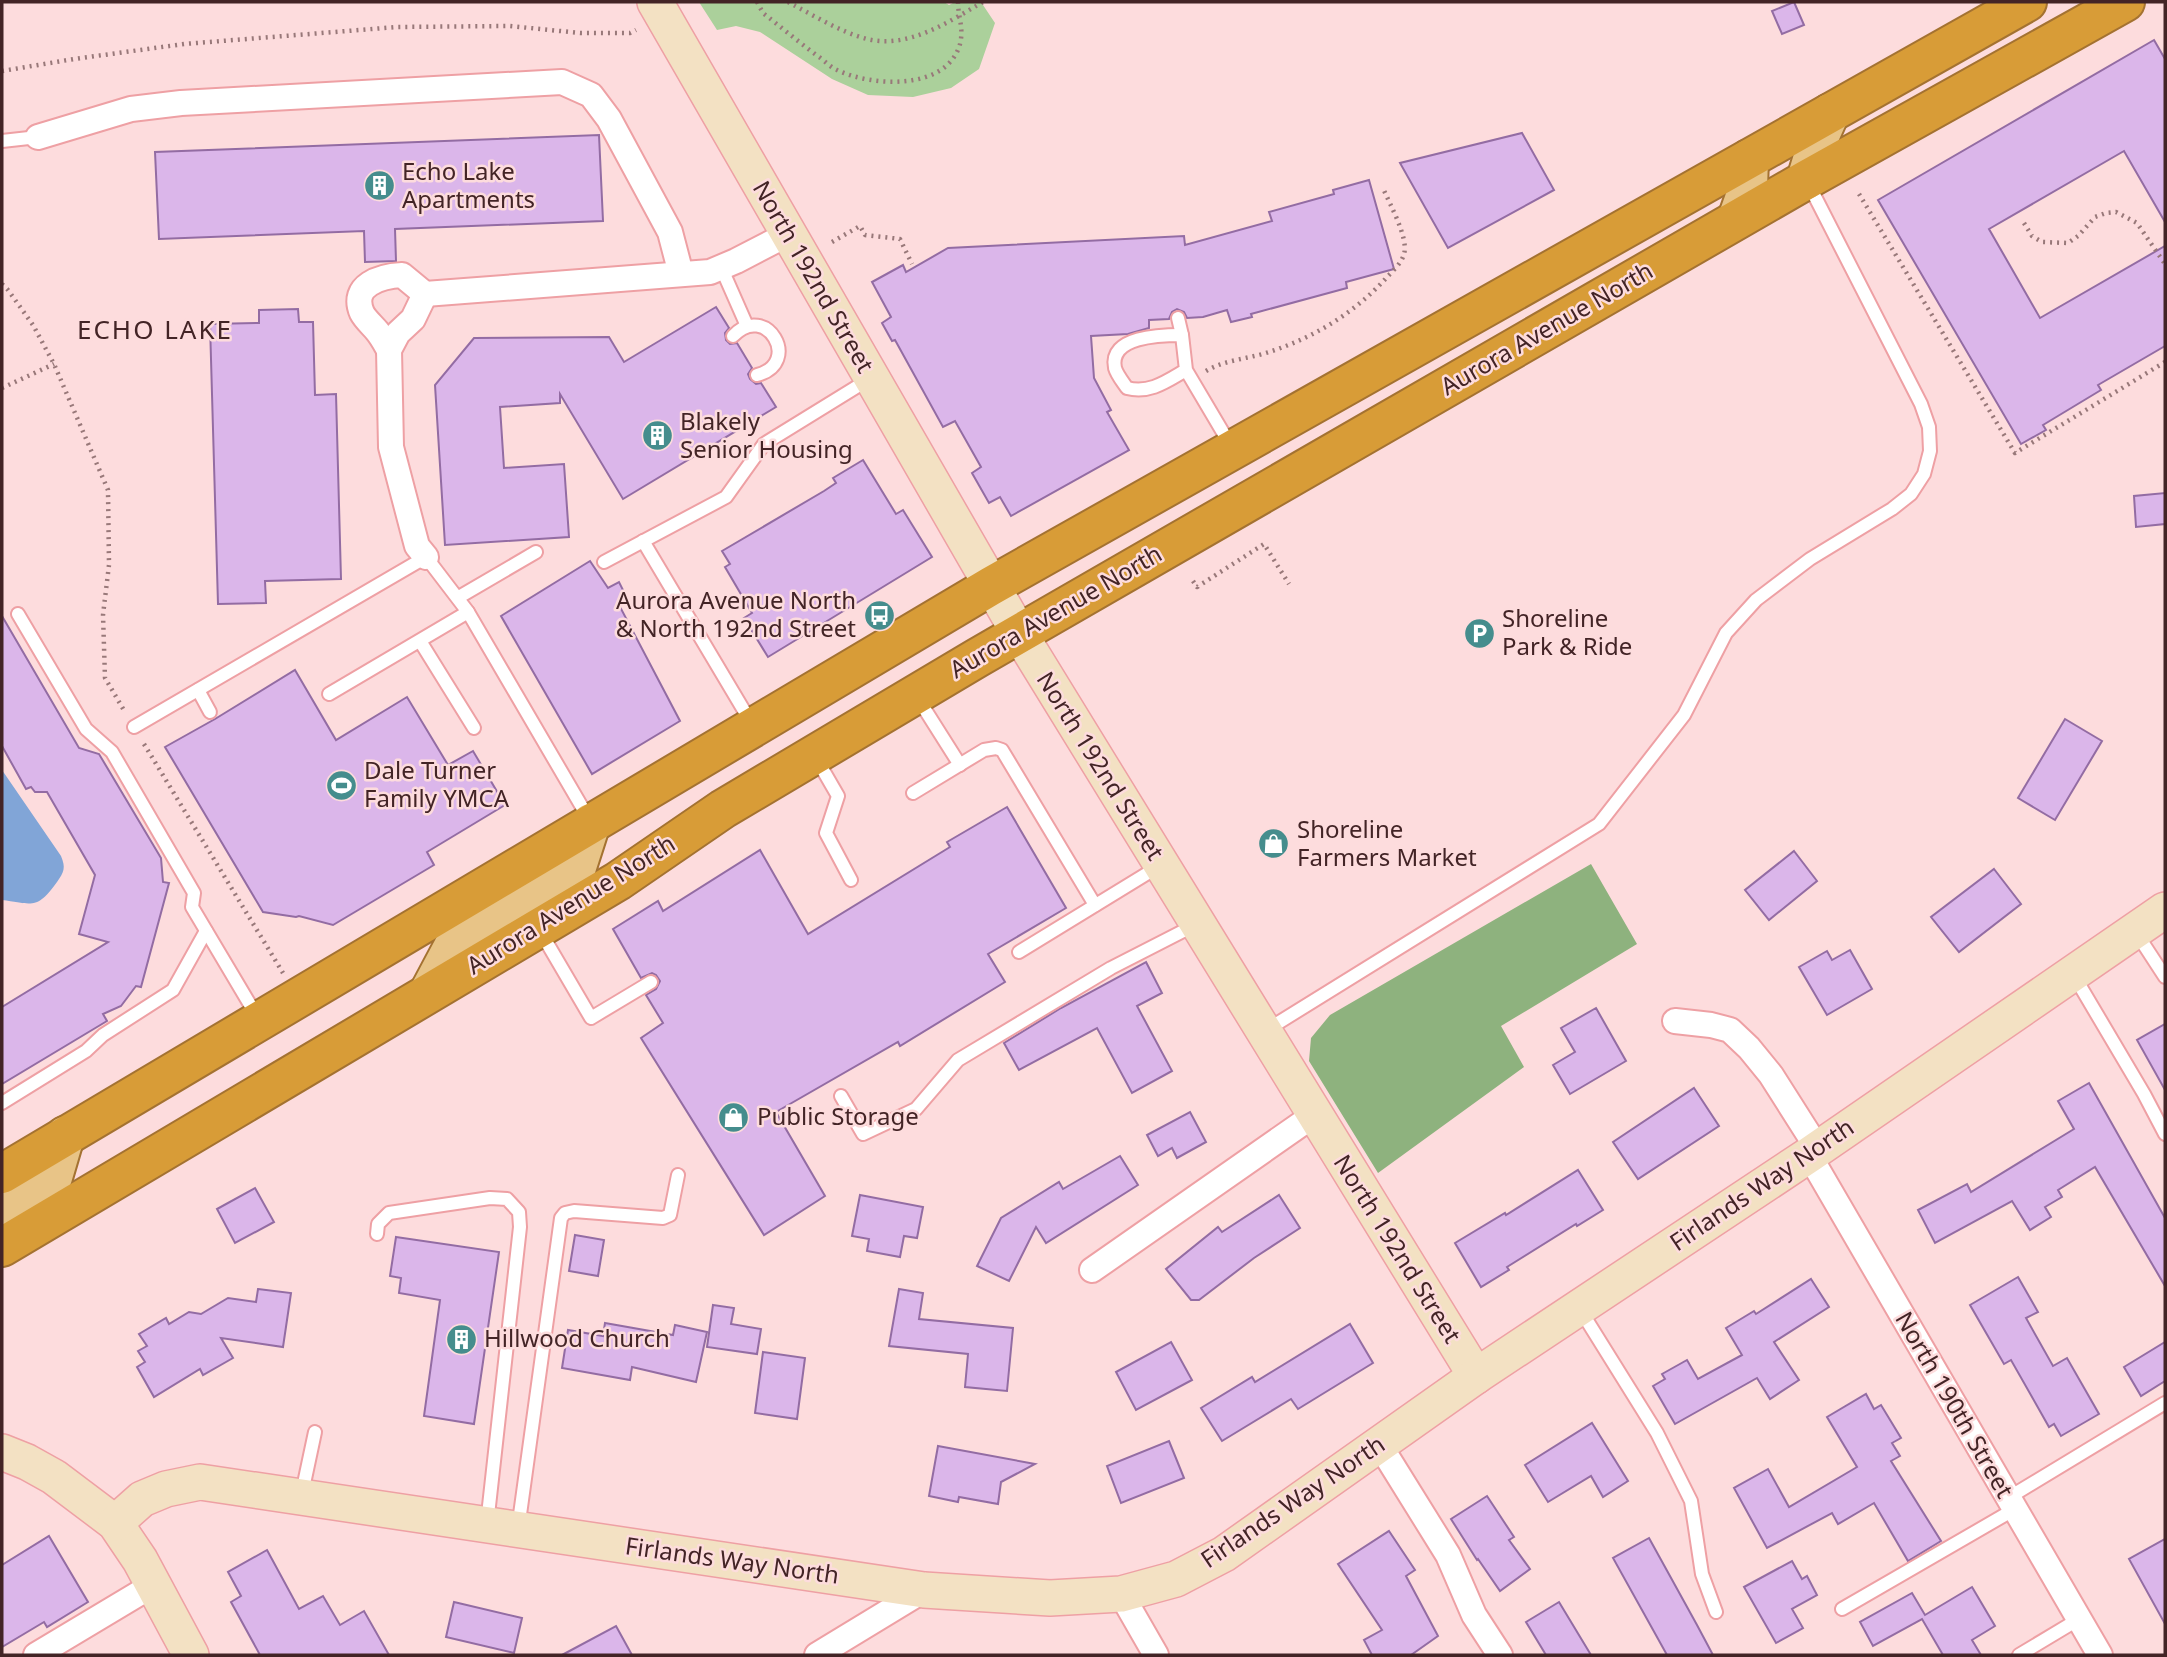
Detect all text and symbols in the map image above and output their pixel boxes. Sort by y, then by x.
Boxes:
place label: Echo Lake Apartments [402,154,535,215]
building icon: Echo Lake Apartments [362,169,396,203]
street label: North 192nd Street [746,174,883,379]
street label: Aurora Avenue North [1434,253,1658,402]
district label: ECHO LAKE [77,311,233,347]
place label: Blakely Senior Housing [680,404,853,465]
building icon: Blakely Senior Housing [640,419,674,453]
street label: Aurora Avenue North [943,536,1167,685]
place label: Aurora Avenue North & North 192nd Street [616,583,856,644]
bus stop icon: Aurora Avenue North & North 192nd Street [862,598,896,632]
place label: Shoreline Park & Ride [1502,601,1632,662]
parking icon: Shoreline Park & Ride [1462,616,1496,650]
street label: North 192nd Street [1030,665,1173,866]
place label: Dale Turner Family YMCA [364,753,510,814]
sports icon: Dale Turner Family YMCA [324,768,358,802]
place label: Shoreline Farmers Market [1297,812,1477,873]
street label: Aurora Avenue North [460,826,681,981]
shop icon: Shoreline Farmers Market [1257,827,1291,861]
place label: Public Storage [757,1099,919,1132]
shop icon: Public Storage [717,1100,751,1134]
street label: Firlands Way North [1663,1110,1860,1258]
street label: North 192nd Street [1327,1148,1470,1349]
street label: North 190th Street [1888,1305,2022,1504]
place label: Hillwood Church [484,1321,670,1354]
building icon: Hillwood Church [444,1322,478,1356]
street label: Firlands Way North [1194,1427,1391,1575]
street label: Firlands Way North [623,1528,841,1591]

